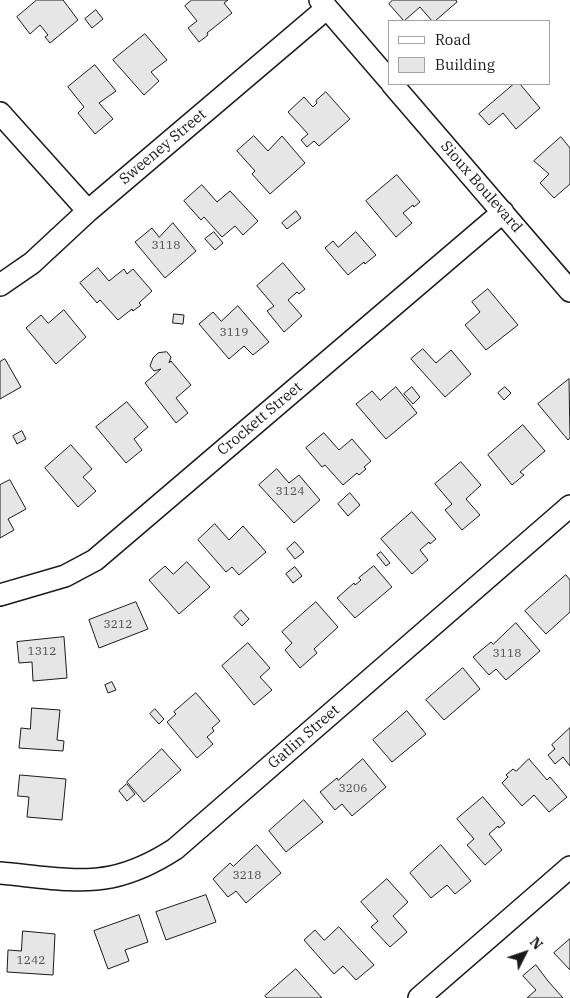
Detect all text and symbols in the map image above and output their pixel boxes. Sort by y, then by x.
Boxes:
legend [388,20,550,85]
text: Road [435,30,471,49]
text: Building [435,55,495,74]
street label: Sweeney Street [116,106,210,188]
street label: Sioux Boulevard [436,138,526,236]
house number: 3118 [152,239,180,253]
house number: 3119 [220,326,248,340]
street label: Crockett Street [214,378,306,460]
house number: 3124 [276,485,304,499]
house number: 3212 [104,618,132,632]
house number: 1312 [28,645,56,659]
house number: 3118 [493,647,521,661]
street label: Gatlin Street [265,701,343,773]
house number: 3206 [339,782,367,796]
house number: 3218 [233,869,261,883]
north arrow [500,928,550,978]
text: N [526,933,547,953]
house number: 1242 [17,954,45,968]

